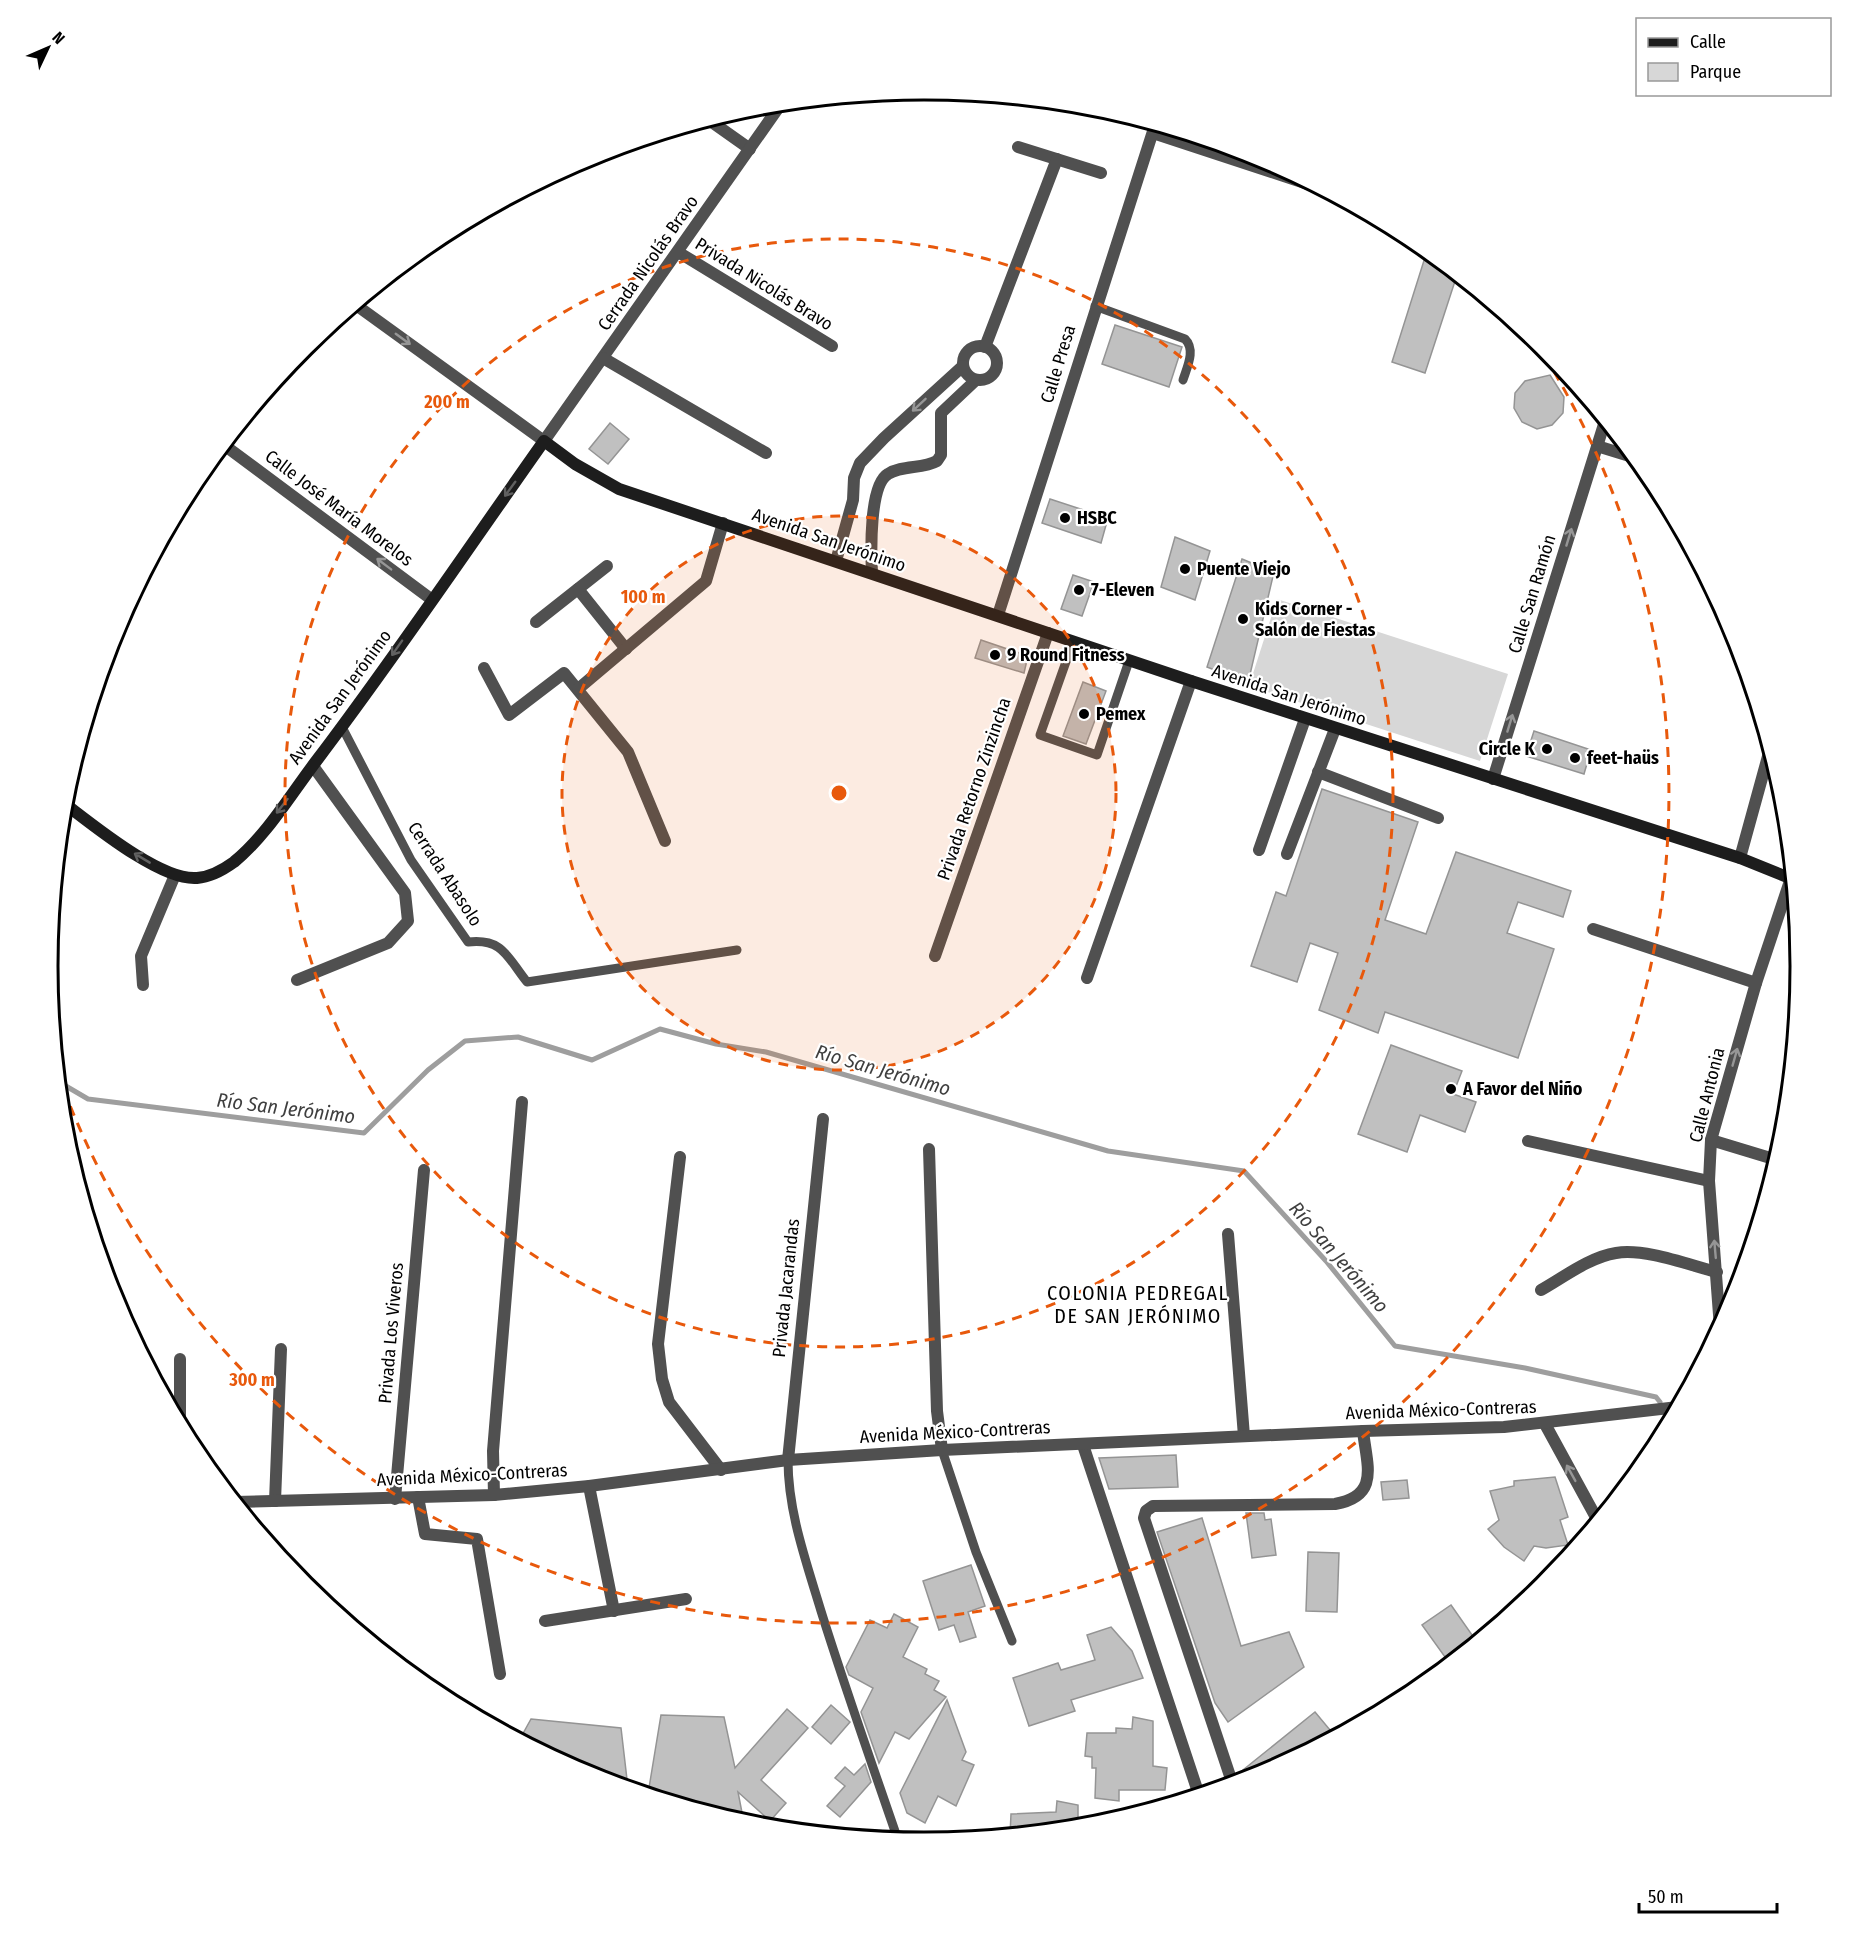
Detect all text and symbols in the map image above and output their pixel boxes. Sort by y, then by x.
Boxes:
north arrow [18,18,78,78]
legend [1636,18,1831,96]
text: N [48,28,69,48]
text: Calle [1690,31,1726,53]
text: Parque [1690,61,1741,83]
street label: Cerrada Nicolás Bravo [593,191,703,335]
street label: Privada Nicolás Bravo [691,233,837,335]
street label: Calle Presa [1036,322,1080,406]
one-way arrow [395,333,411,345]
text: 200 m [423,391,470,413]
one-way arrow [912,397,927,411]
street label: Calle José María Morelos [261,445,418,571]
one-way arrow [504,481,516,497]
street label: Avenida San Jerónimo [749,503,909,577]
place label: HSBC [1077,507,1117,529]
marker: HSBC [1058,511,1072,525]
one-way arrow [1564,528,1575,547]
street label: Calle San Ramón [1504,532,1560,656]
one-way arrow [377,558,393,571]
place label: Puente Viejo [1197,558,1291,580]
marker: Puente Viejo [1178,562,1192,576]
place label: 7-Eleven [1091,579,1154,601]
marker: 7-Eleven [1072,583,1086,597]
text: 100 m [621,586,665,608]
place label: Kids Corner - Salón de Fiestas [1255,598,1376,641]
marker: Kids Corner - Salón de Fiestas [1236,612,1250,626]
street label: Avenida San Jerónimo [284,625,396,769]
one-way arrow [391,639,403,656]
place label: 9 Round Fitness [1007,644,1125,666]
marker: 9 Round Fitness [988,648,1002,662]
street label: Avenida San Jerónimo [1209,660,1369,730]
street label: Privada Retorno Zinzincha [932,695,1016,883]
place label: Pemex [1096,703,1146,725]
marker: Pemex [1077,707,1091,721]
one-way arrow [1506,714,1517,733]
place label: Circle K [1479,738,1536,760]
marker: Circle K [1540,742,1554,756]
place label: feet-haüs [1587,747,1659,769]
marker: feet-haüs [1568,751,1582,765]
centre of rings [829,783,849,803]
one-way arrow [276,797,289,813]
street label: Cerrada Abasolo [403,818,487,930]
one-way arrow [134,851,151,863]
water label: Río San Jerónimo [813,1039,953,1101]
street label: Calle Antonia [1685,1045,1729,1145]
one-way arrow [1730,1048,1741,1067]
place label: A Favor del Niño [1462,1078,1583,1100]
marker: A Favor del Niño [1444,1082,1458,1096]
water label: Río San Jerónimo [215,1088,357,1128]
water label: Río San Jerónimo [1284,1197,1394,1317]
street label: Privada Jacarandas [768,1217,804,1358]
one-way arrow [1709,1239,1720,1259]
street label: Privada Los Viveros [374,1261,408,1404]
district label: COLONIA PEDREGAL DE SAN JERÓNIMO [1047,1281,1229,1328]
text: 300 m [228,1369,275,1391]
street label: Avenida México-Contreras [1345,1396,1537,1424]
street label: Avenida México-Contreras [859,1416,1051,1448]
street label: Avenida México-Contreras [376,1459,568,1491]
one-way arrow [1565,1465,1577,1482]
scale bar [1639,1876,1777,1914]
text: 50 m [1648,1886,1684,1908]

